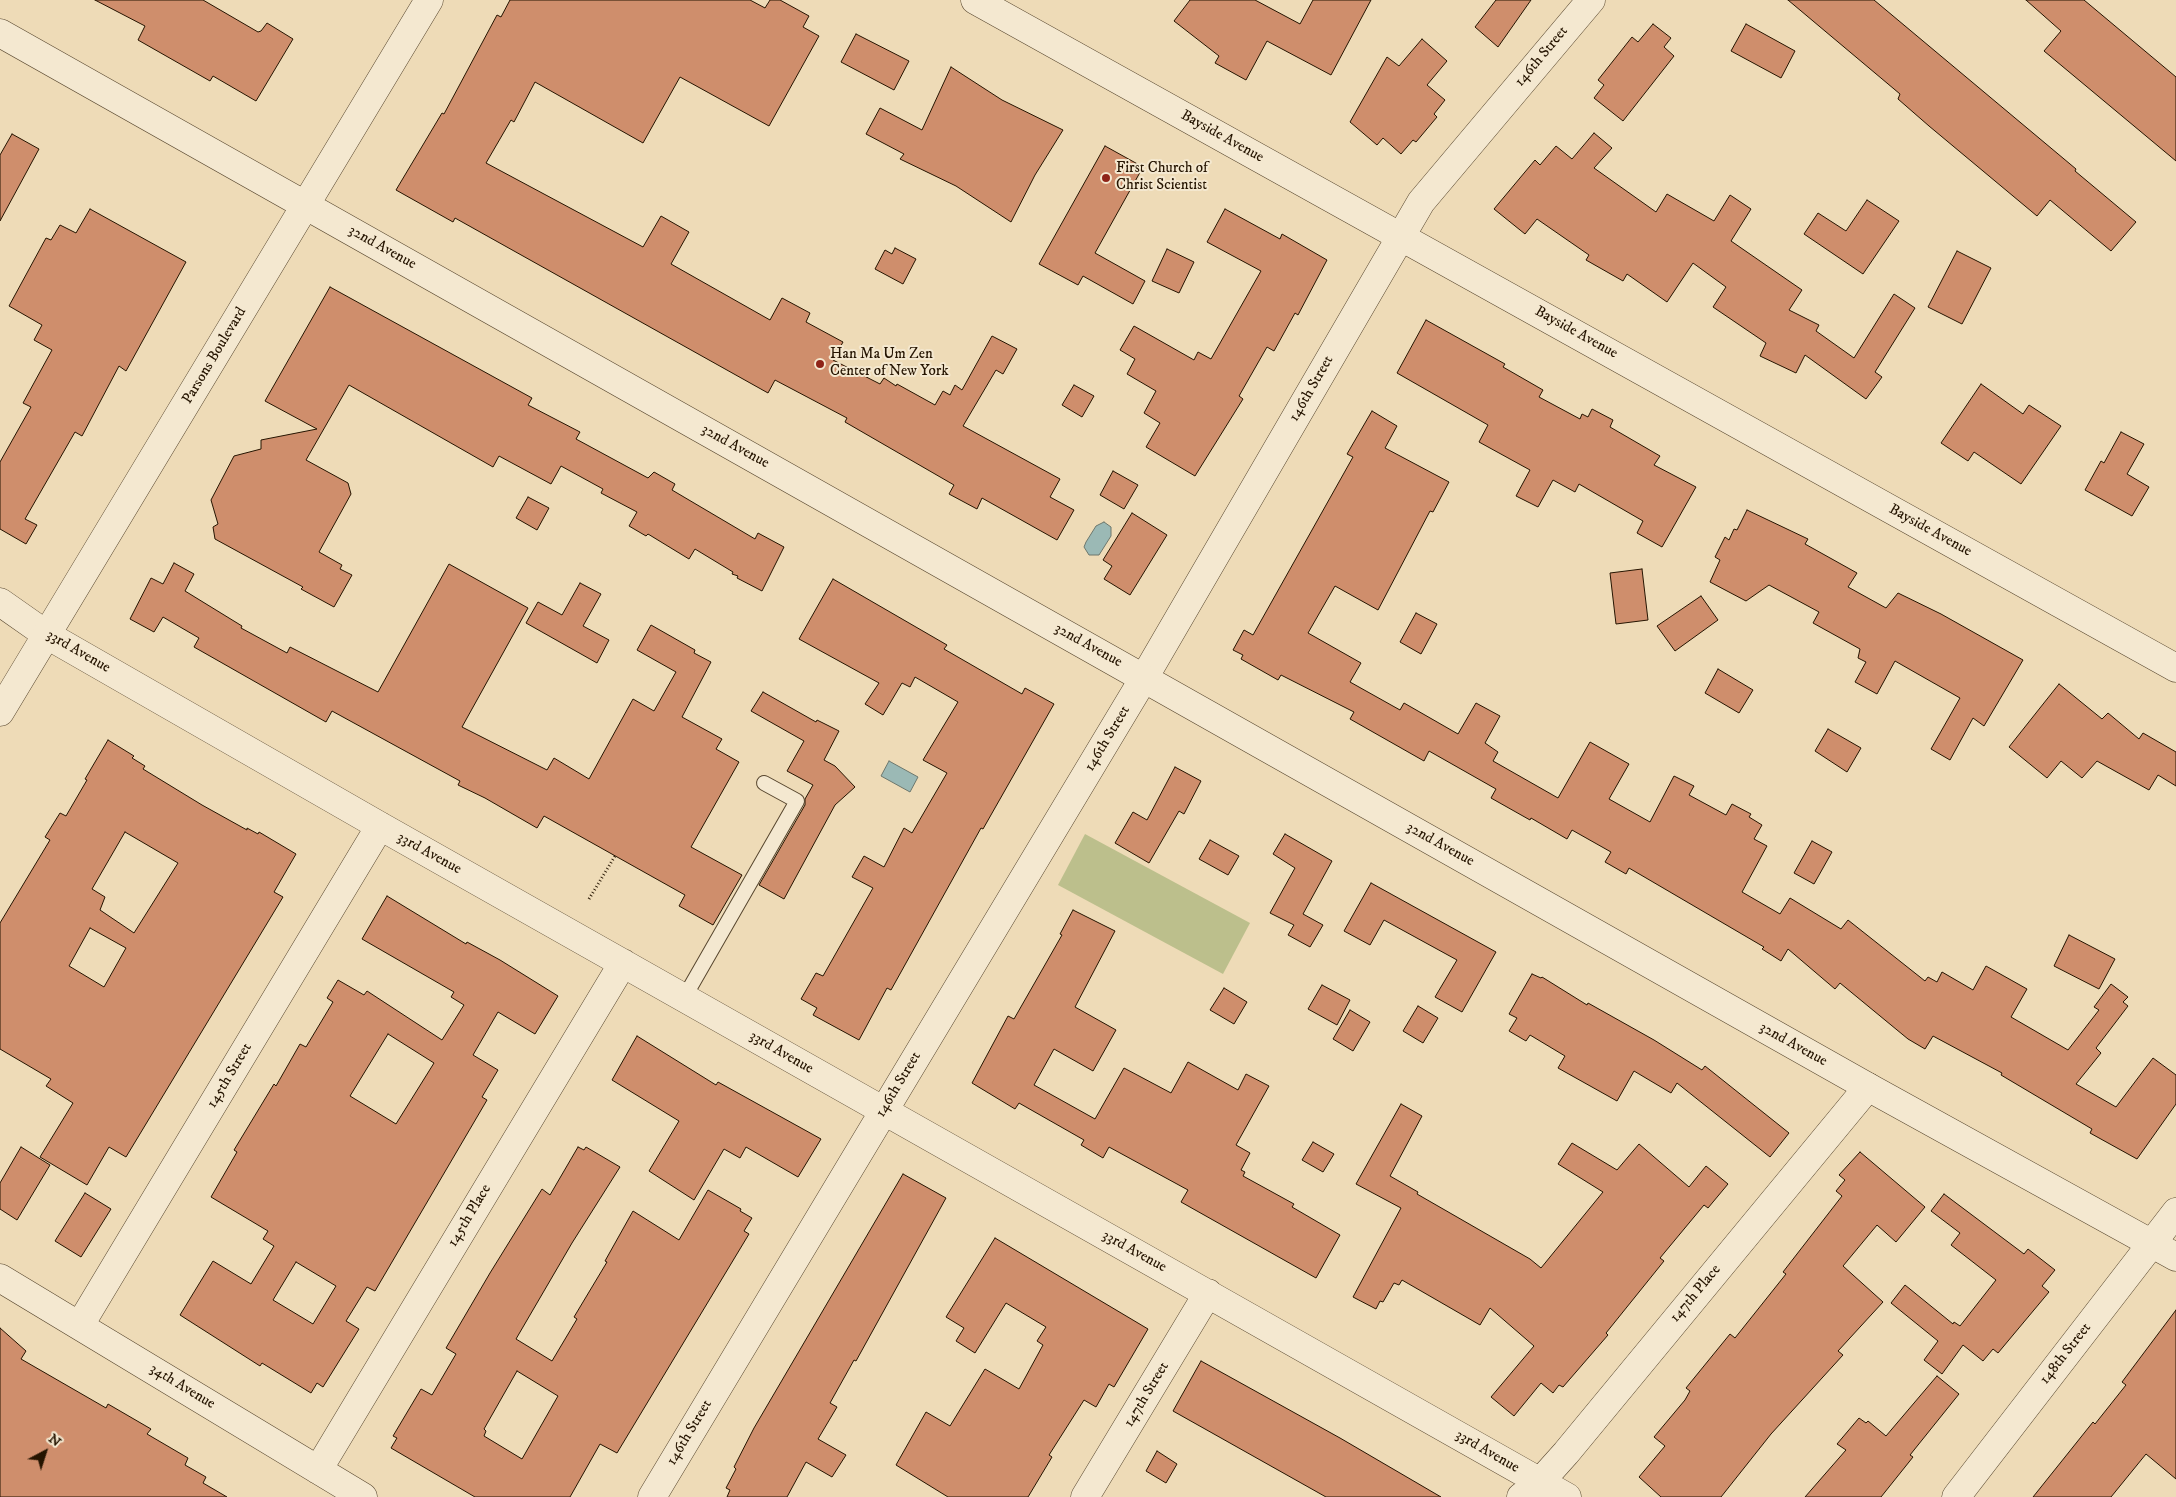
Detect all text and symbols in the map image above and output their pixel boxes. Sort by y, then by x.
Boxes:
street label: 146th Street [1512,23,1572,91]
street label: Bayside Avenue [1177,107,1267,167]
place label: First Church of Christ Scientist [1116,160,1208,195]
marker: First Church of Christ Scientist [1100,172,1112,184]
street label: 32nd Avenue [345,222,419,274]
street label: Bayside Avenue [1531,303,1621,363]
street label: Parsons Boulevard [179,304,251,408]
place label: Han Ma Um Zen Center of New York [830,346,949,381]
street label: 146th Street [1286,353,1338,425]
marker: Han Ma Um Zen Center of New York [814,358,826,370]
street label: 32nd Avenue [698,421,772,473]
street label: Bayside Avenue [1885,501,1975,561]
street label: 32nd Avenue [1051,620,1125,672]
street label: 33rd Avenue [43,627,113,677]
street label: 146th Street [1081,703,1135,775]
street label: 32nd Avenue [1403,819,1477,871]
street label: 33rd Avenue [394,829,464,879]
street label: 32nd Avenue [1756,1019,1830,1071]
street label: 33rd Avenue [746,1028,816,1078]
street label: 145th Street [204,1040,256,1112]
street label: 146th Street [872,1049,926,1121]
street label: 145th Place [444,1182,496,1250]
street label: 33rd Avenue [1099,1227,1169,1277]
street label: 147th Place [1667,1262,1725,1326]
street label: 148th Street [2036,1320,2096,1388]
street label: 147th Street [1121,1359,1173,1431]
street label: 34th Avenue [146,1360,218,1414]
street label: 146th Street [663,1397,717,1469]
north arrow [20,1427,70,1477]
street label: 33rd Avenue [1452,1427,1522,1477]
text: N [44,1430,65,1451]

